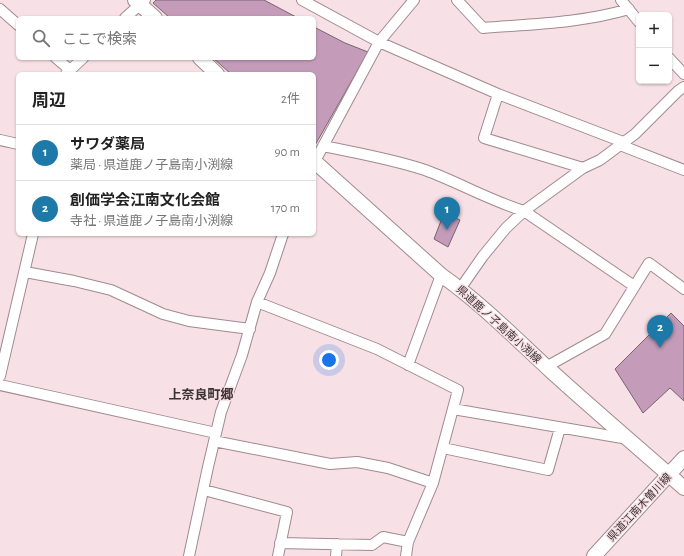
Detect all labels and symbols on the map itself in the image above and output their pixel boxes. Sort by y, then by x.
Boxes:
pin: 1 [434,197,460,230]
street label: 県道鹿ノ子島南小渕線 [454,283,544,365]
pin: 2 [647,315,673,348]
your location [319,350,339,370]
district label: 上奈良町郷 [168,387,234,402]
street label: 県道江南木曽川線 [605,471,673,543]

